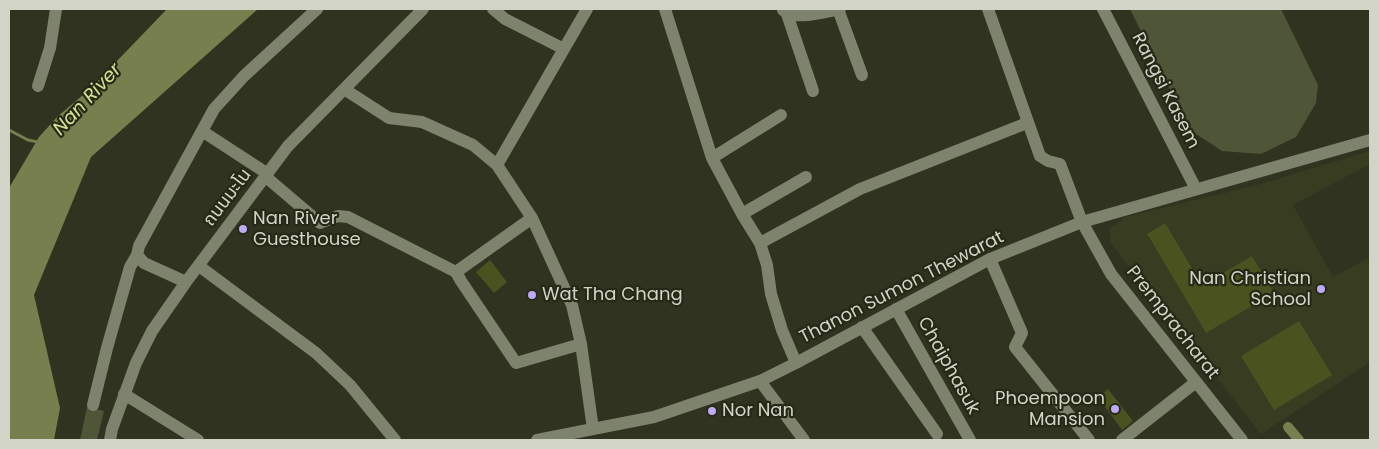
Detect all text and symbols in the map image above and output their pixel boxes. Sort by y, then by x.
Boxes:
street label: Rangsi Kasem [1126,29,1204,153]
water label: Nan River [49,59,127,141]
street label: ถนนมะโน [199,165,257,231]
place label: Nan River Guesthouse [253,208,361,250]
marker: Nan River Guesthouse [237,223,249,235]
street label: Thanon Sumon Thewarat [796,227,1008,349]
street label: Prempracharat [1121,262,1223,384]
place label: Nan Christian School [1189,268,1311,310]
marker: Nan Christian School [1315,283,1327,295]
place label: Wat Tha Chang [542,284,683,306]
marker: Wat Tha Chang [526,289,538,301]
street label: Chaiphasuk [912,314,984,418]
place label: Phoempoon Mansion [995,388,1105,430]
place label: Nor Nan [722,400,794,422]
marker: Phoempoon Mansion [1109,403,1121,415]
marker: Nor Nan [706,405,718,417]

